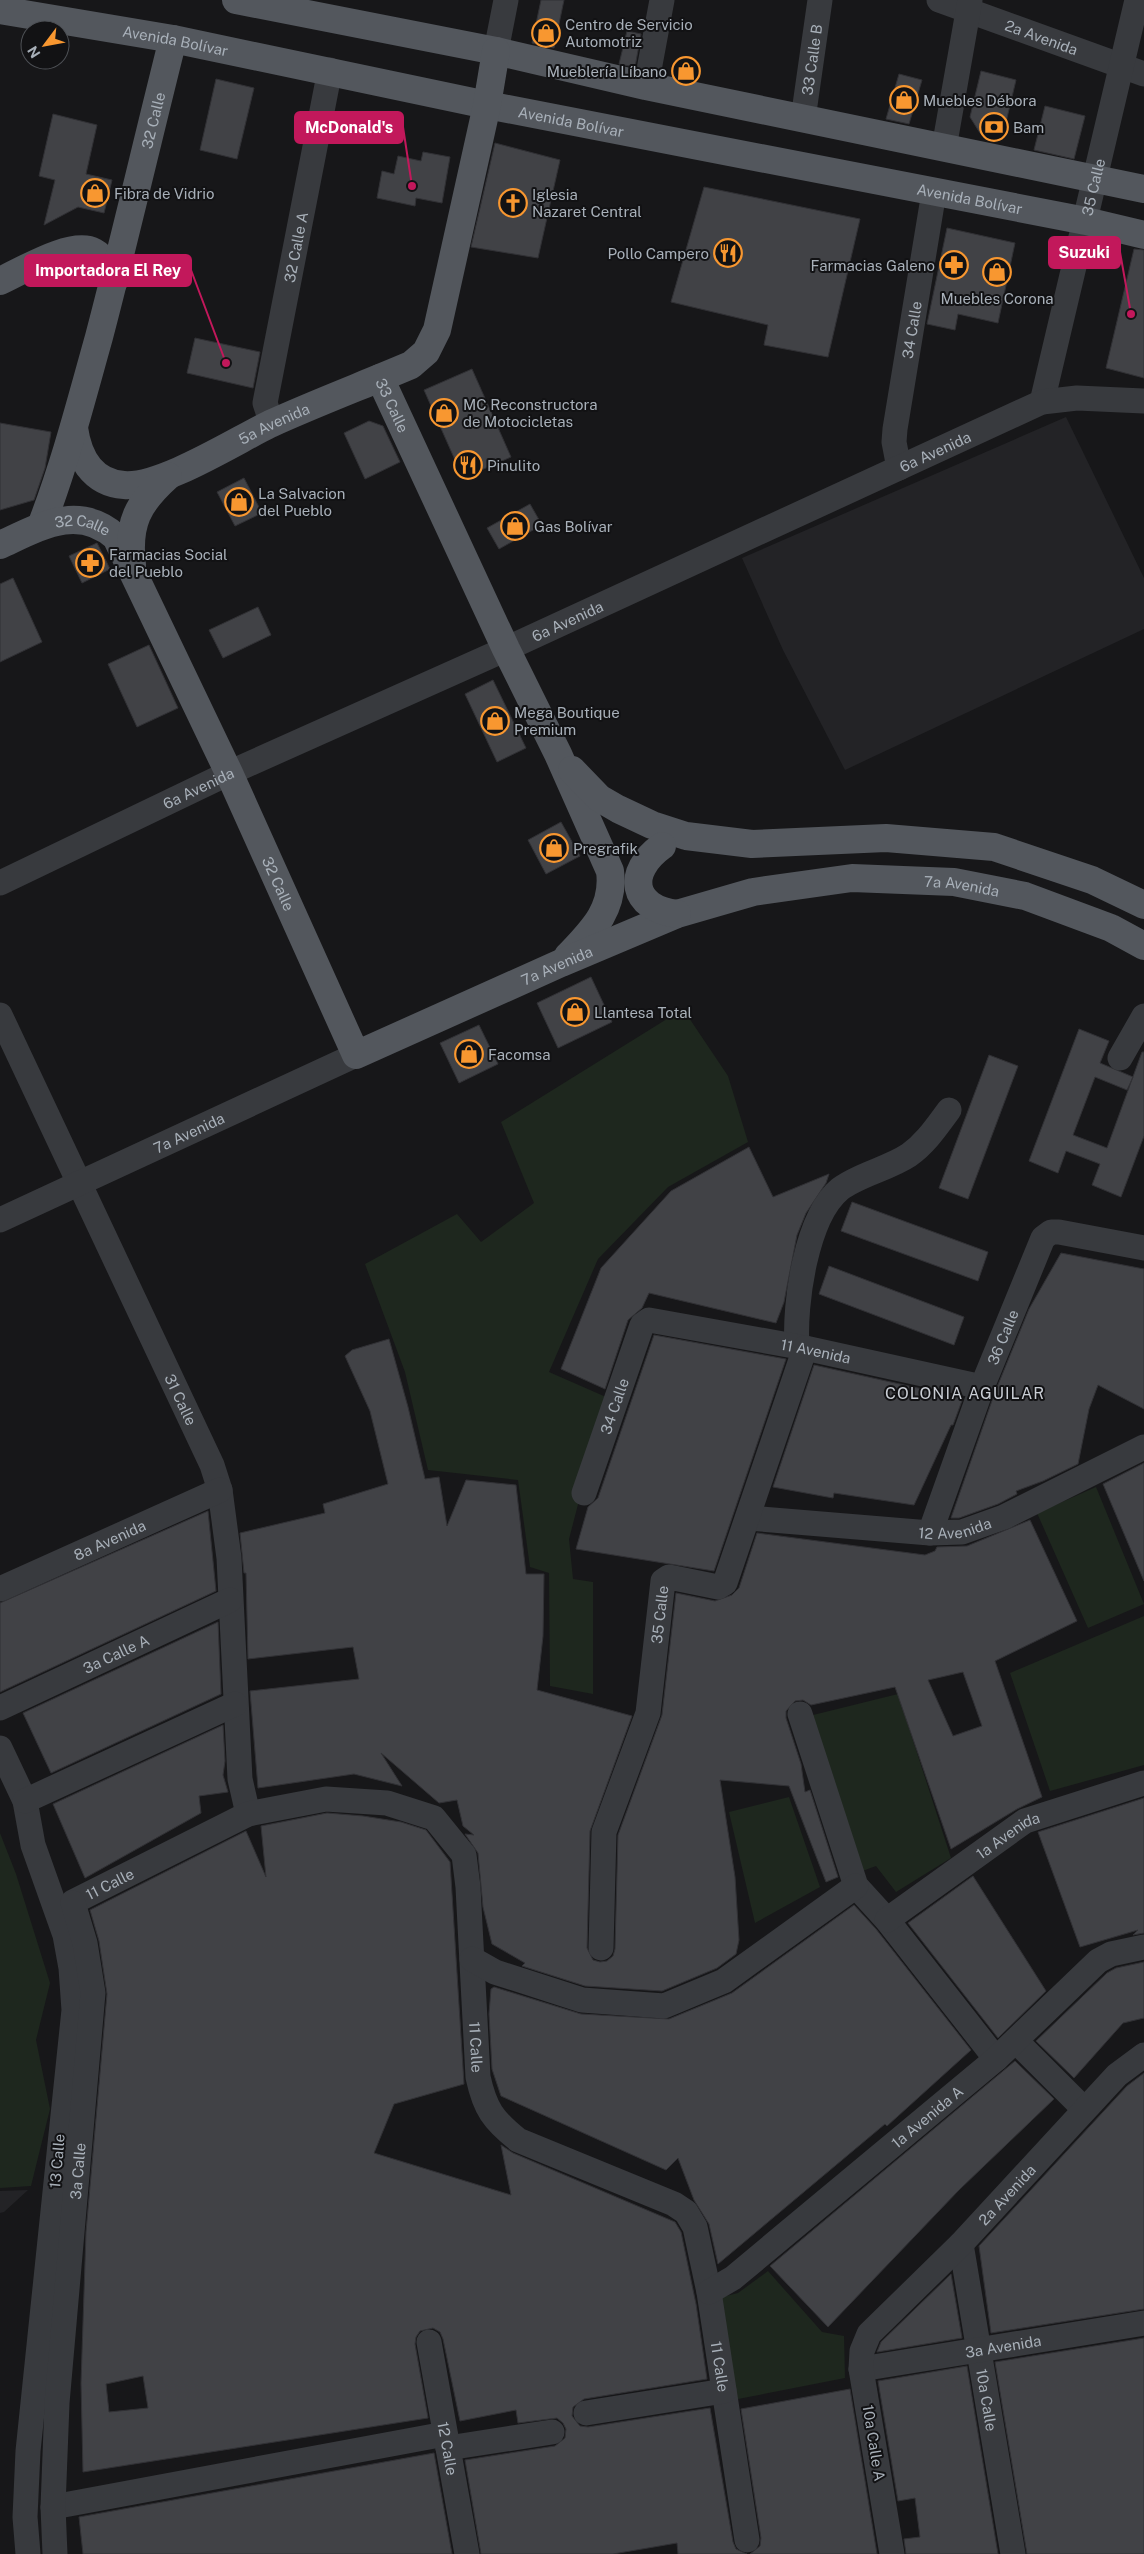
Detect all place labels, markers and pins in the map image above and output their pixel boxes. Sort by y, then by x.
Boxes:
place label: Centro de Servicio Automotriz [565,16,693,50]
shop icon: Centro de Servicio Automotriz [531,18,561,48]
shop icon: Mueblería Líbano [671,56,701,86]
place label: Mueblería Líbano [547,63,667,80]
shop icon: Muebles Débora [889,85,919,115]
place label: Muebles Débora [923,92,1036,109]
callout: McDonald's [295,112,403,143]
bank icon: Bam [979,112,1009,142]
place label: Bam [1013,119,1044,136]
shop icon: Fibra de Vidrio [80,178,110,208]
place label: Fibra de Vidrio [114,185,215,202]
place label: Iglesia Nazaret Central [532,186,642,220]
church icon: Iglesia Nazaret Central [498,188,528,218]
callout: Suzuki [1049,237,1120,268]
restaurant icon: Pollo Campero [713,238,743,268]
place label: Pollo Campero [607,245,709,262]
pharmacy icon: Farmacias Galeno [939,250,969,280]
callout: Importadora El Rey [25,255,191,286]
place label: Farmacias Galeno [811,257,935,274]
shop icon: Muebles Corona [982,257,1012,287]
place label: Muebles Corona [940,290,1054,307]
place label: MC Reconstructora de Motocicletas [463,396,597,430]
shop icon: MC Reconstructora de Motocicletas [429,398,459,428]
restaurant icon: Pinulito [453,450,483,480]
place label: Pinulito [487,457,540,474]
place label: La Salvacion del Pueblo [258,485,345,519]
shop icon: La Salvacion del Pueblo [224,487,254,517]
shop icon: Gas Bolívar [500,511,530,541]
place label: Gas Bolívar [534,518,613,535]
place label: Farmacias Social del Pueblo [109,546,227,580]
pharmacy icon: Farmacias Social del Pueblo [75,548,105,578]
place label: Mega Boutique Premium [514,704,620,738]
shop icon: Mega Boutique Premium [480,706,510,736]
shop icon: Pregrafik [539,833,569,863]
place label: Pregrafik [573,840,638,857]
shop icon: Llantesa Total [560,997,590,1027]
place label: Llantesa Total [594,1004,692,1021]
shop icon: Facomsa [454,1039,484,1069]
place label: Facomsa [488,1046,550,1063]

